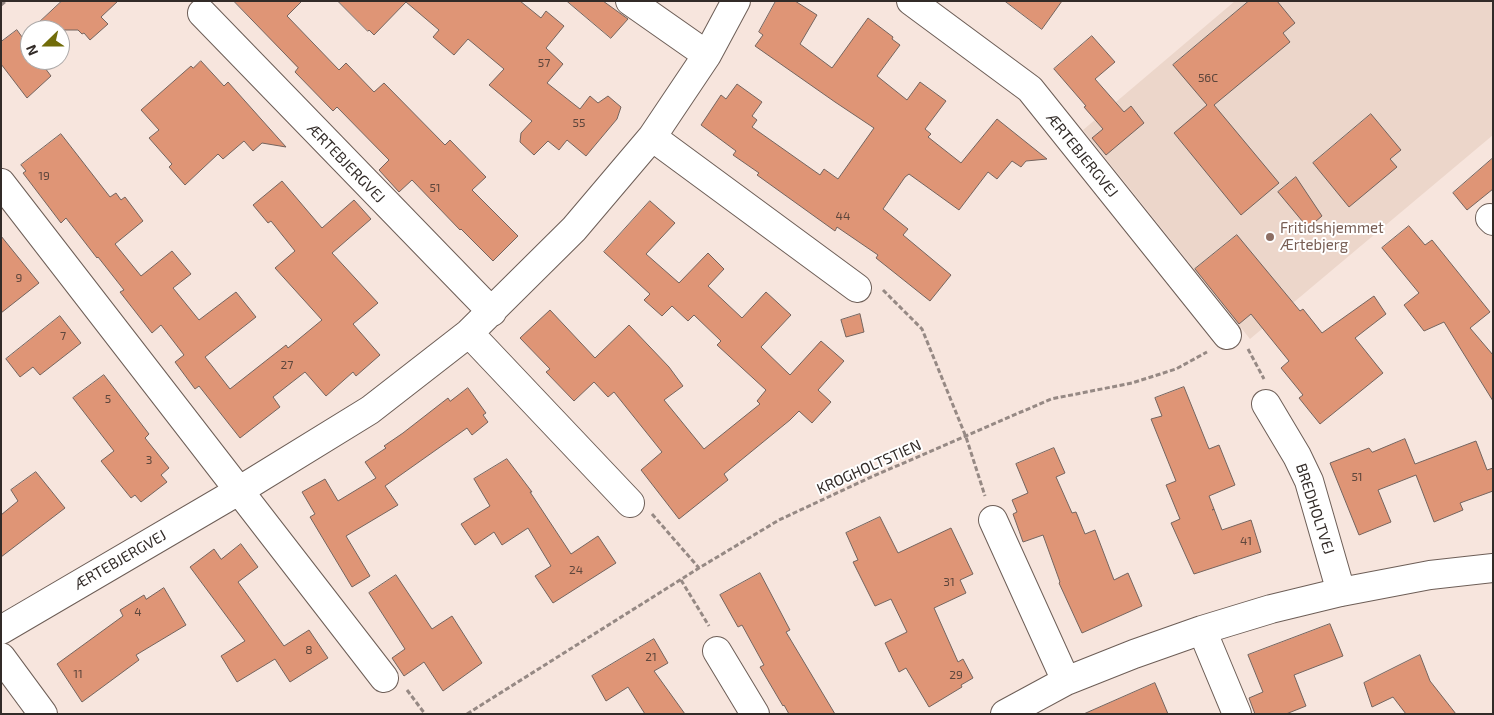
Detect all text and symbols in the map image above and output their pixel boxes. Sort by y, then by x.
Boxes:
north arrow [20,20,70,70]
text: N [22,43,41,58]
house number: 57 [538,56,550,70]
house number: 56C [1198,71,1218,85]
street label: ÆRTEBJERGVEJ [1042,109,1122,201]
house number: 55 [573,116,585,130]
street label: ÆRTEBJERGVEJ [303,119,389,207]
house number: 19 [38,169,50,183]
house number: 51 [429,181,441,195]
house number: 44 [836,209,850,223]
place label: Fritidshjemmet Ærtebjerg [1280,219,1384,254]
marker: Fritidshjemmet Ærtebjerg [1264,231,1276,243]
house number: 9 [16,271,22,285]
house number: 7 [60,329,66,343]
house number: 27 [281,358,293,372]
house number: 5 [105,392,111,406]
street label: KROGHOLTSTIEN [814,436,924,498]
house number: 3 [146,453,152,467]
street label: BREDHOLTVEJ [1292,461,1338,557]
house number: 51 [1351,470,1363,484]
street label: ÆRTEBJERGVEJ [70,526,170,594]
house number: 41 [1240,534,1252,548]
house number: 24 [569,563,583,577]
house number: 31 [943,575,955,589]
house number: 4 [134,605,142,619]
house number: 8 [305,643,313,657]
house number: 21 [645,650,657,664]
house number: 11 [73,667,83,681]
house number: 29 [949,668,963,682]

